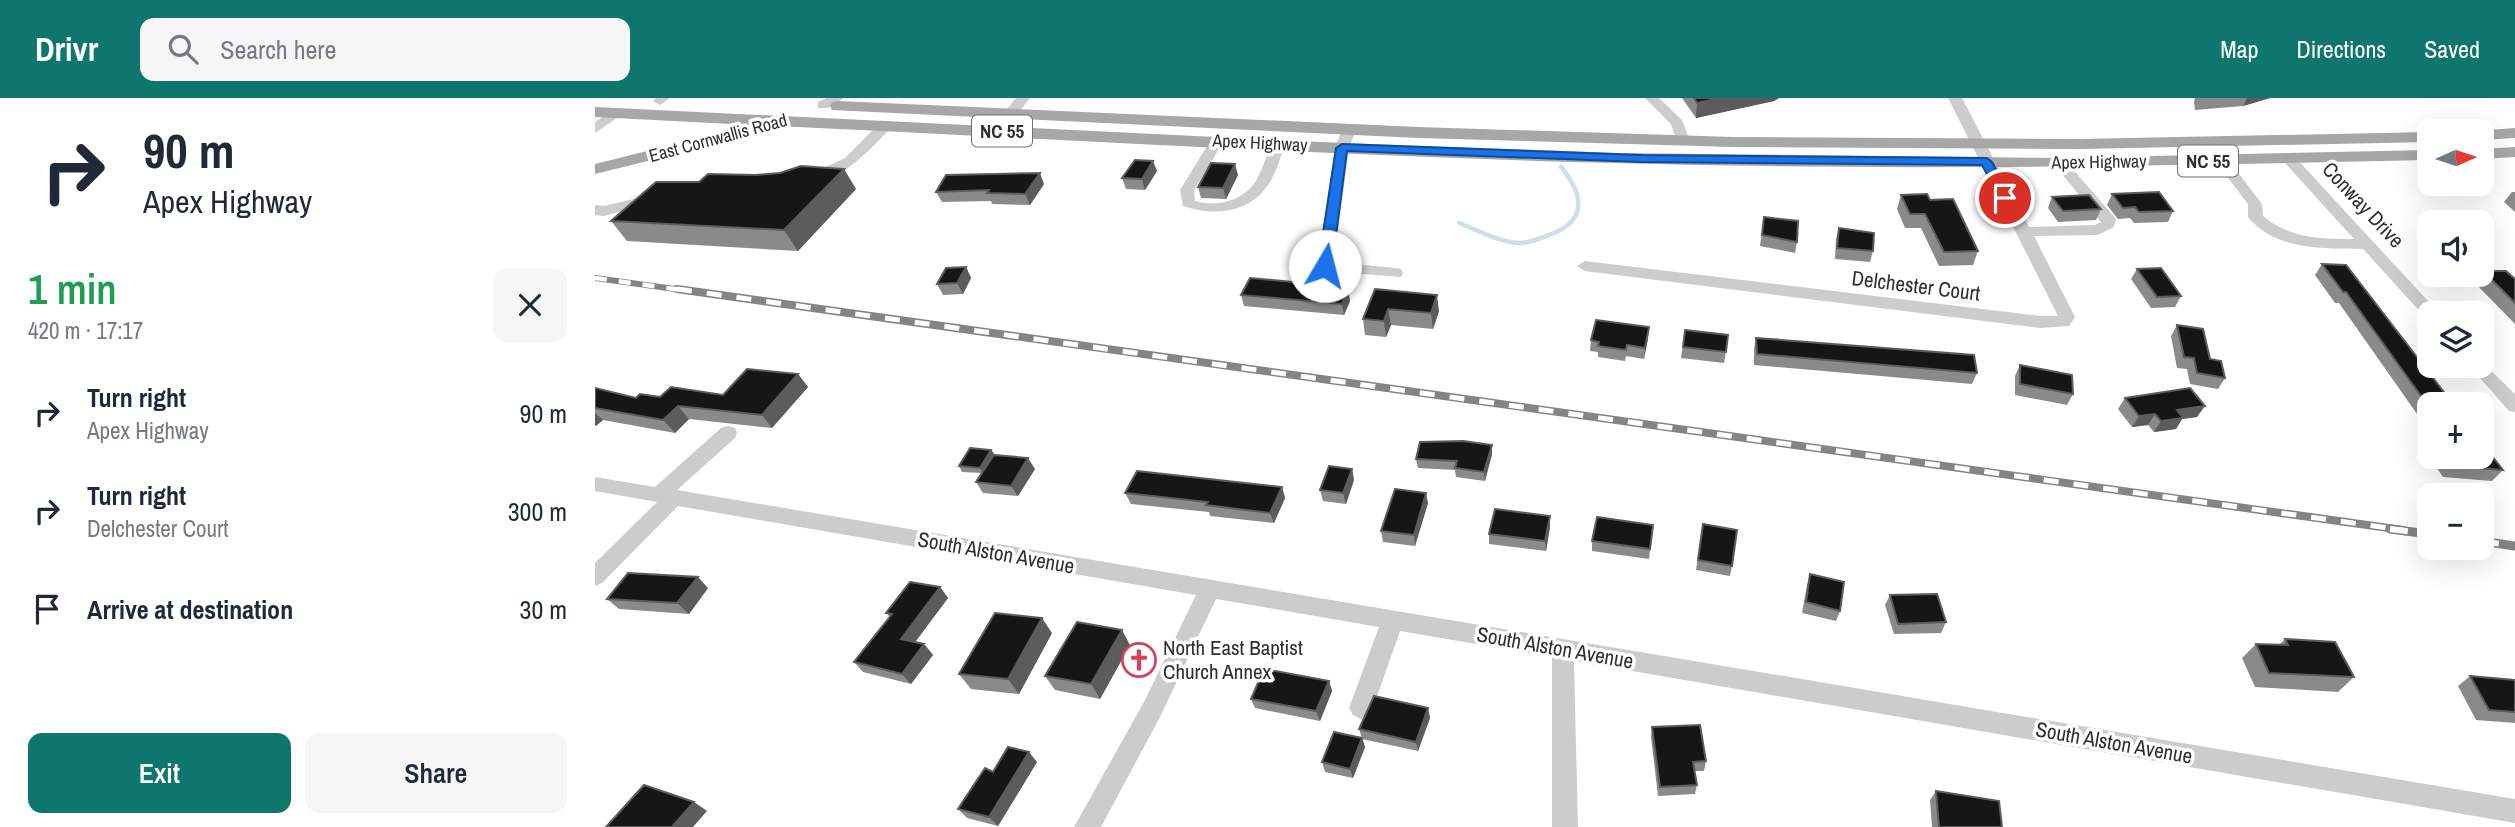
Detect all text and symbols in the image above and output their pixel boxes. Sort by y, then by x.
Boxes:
search box [140,18,630,81]
text: Drivr [35,27,98,71]
icon: search [164,30,202,68]
text: Search here [220,32,336,67]
text: Map [2220,33,2258,65]
text: Directions [2296,33,2386,65]
text: Saved [2424,33,2480,65]
street label: East Cornwallis Road [646,107,790,168]
road number: NC 55 [972,116,1032,146]
text: 90 m [143,117,235,183]
north arrow [2417,119,2494,196]
map controls [2417,119,2494,560]
icon: right [28,126,119,217]
street label: Apex Highway [1211,127,1309,158]
road number: NC 55 [2178,146,2238,176]
street label: Apex Highway [2050,148,2147,175]
street label: Conway Drive [2316,155,2411,254]
pin [1975,168,2035,228]
icon: arrive [1986,179,2024,217]
text: Apex Highway [143,180,312,223]
button: sound [2417,210,2494,287]
position arrow [1288,229,1362,303]
text: 1 min [28,261,117,317]
street label: Delchester Court [1850,263,1982,308]
button: close [493,268,567,342]
button: layers [2417,301,2494,378]
text: 420 m · 17:17 [28,315,143,346]
text: Turn right [87,380,186,415]
button: + [2417,392,2494,469]
icon: right [28,394,66,432]
text: 90 m [520,396,567,431]
text: Apex Highway [87,415,209,446]
text: Turn right [87,478,186,513]
button: − [2417,483,2494,560]
icon: right [28,492,66,530]
text: 300 m [508,494,567,529]
text: Delchester Court [87,513,229,544]
street label: South Alston Avenue [915,524,1077,581]
icon: arrive [28,590,66,628]
text: Arrive at destination [87,592,293,627]
text: 30 m [520,592,567,627]
street label: South Alston Avenue [1474,619,1636,676]
place label: North East Baptist Church Annex [1163,633,1303,686]
church icon: North East Baptist Church Annex [1120,641,1158,679]
street label: South Alston Avenue [2033,714,2195,771]
button: Exit [28,733,291,813]
button: Share [305,733,567,813]

